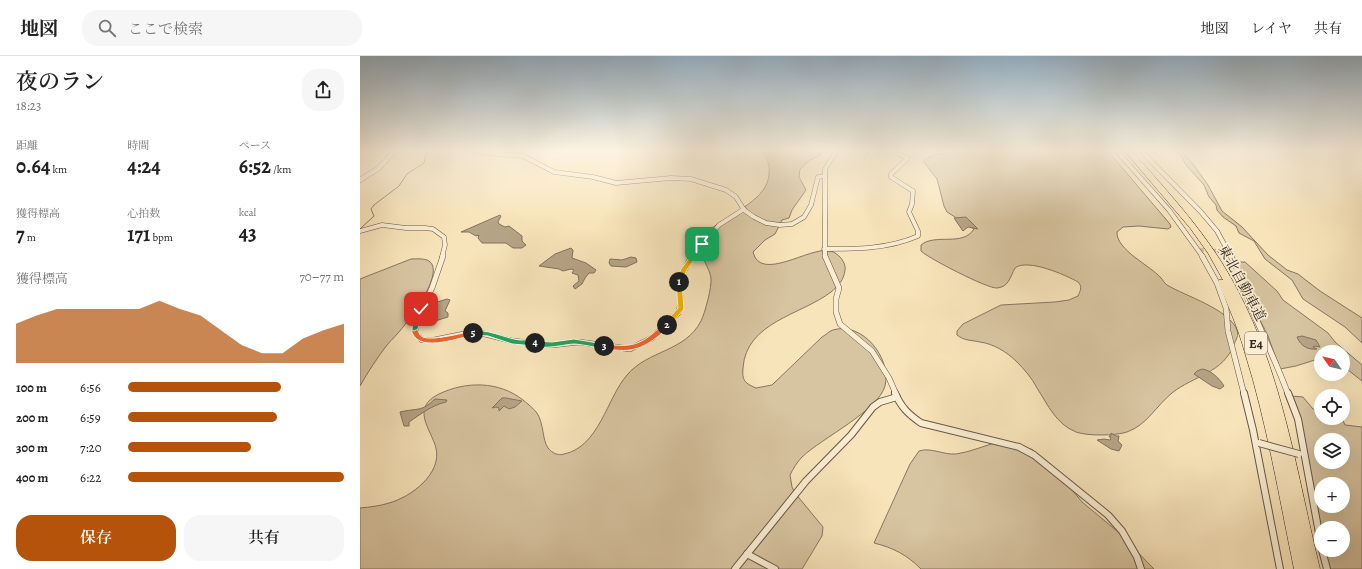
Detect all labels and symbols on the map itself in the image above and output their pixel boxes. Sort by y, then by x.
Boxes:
pin [685,227,719,261]
street label: 東北自動車道 [1214,241,1270,325]
pin: 1 [669,272,689,292]
pin [404,292,438,326]
pin: 2 [657,315,677,335]
pin: 5 [463,323,483,343]
road number: E4 [1245,332,1267,354]
pin: 4 [525,333,545,353]
pin: 3 [594,336,614,356]
north arrow [1314,345,1350,381]

